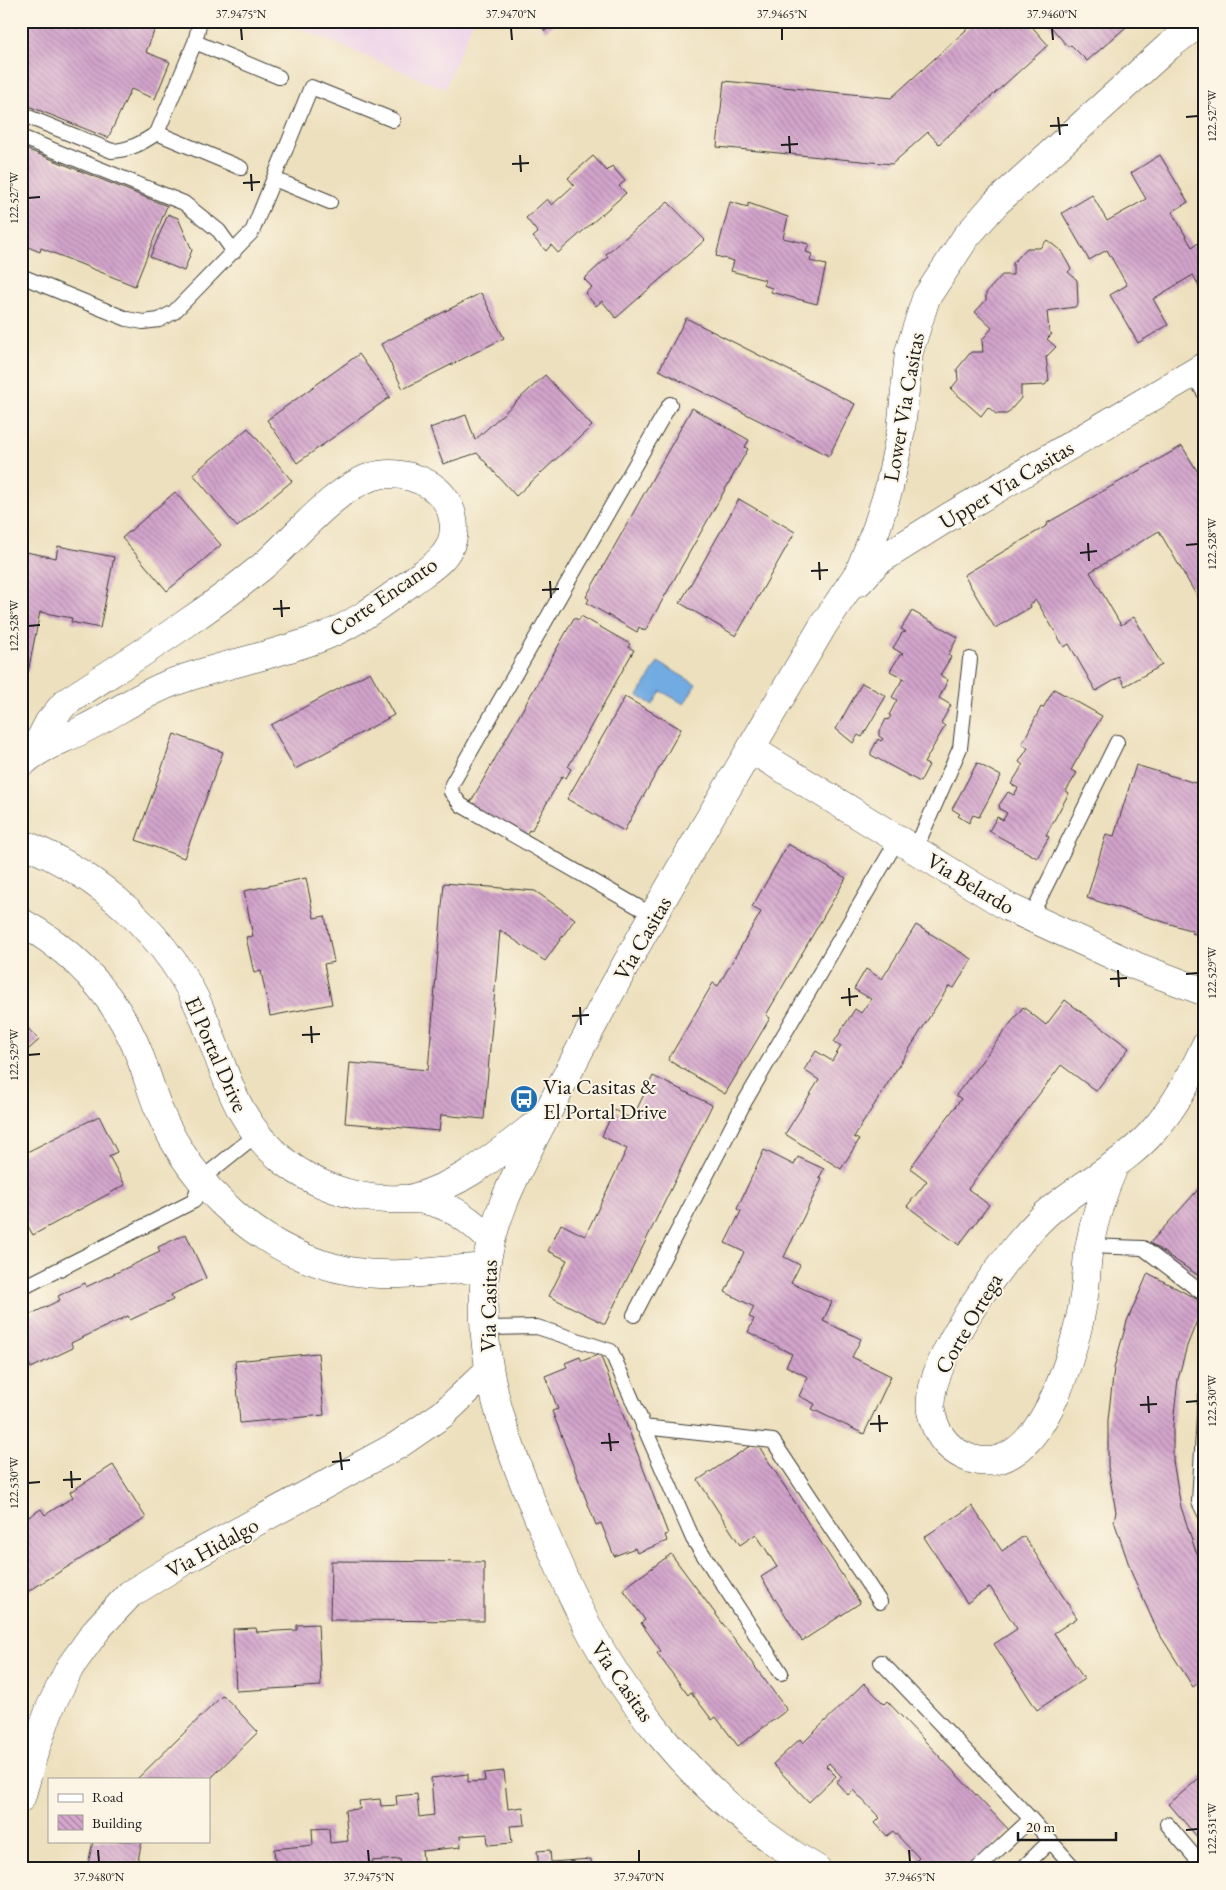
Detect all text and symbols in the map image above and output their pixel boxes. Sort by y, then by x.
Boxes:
text: 37.9475°N [216,6,267,22]
text: 37.9470°N [486,6,537,22]
text: 37.9465°N [757,6,808,22]
text: 37.9460°N [1027,6,1078,22]
text: 122.527°W [1204,89,1220,142]
text: 122.527°W [6,171,22,224]
street label: Lower Via Casitas [876,330,931,484]
street label: Upper Via Casitas [934,433,1079,536]
text: 122.528°W [1204,517,1220,570]
street label: Corte Encanto [324,550,443,643]
text: 122.528°W [6,599,22,652]
street label: Via Belardo [921,846,1020,921]
street label: Via Casitas [607,891,678,986]
text: 122.529°W [1204,946,1220,999]
street label: El Portal Drive [178,992,255,1117]
text: 122.529°W [6,1028,22,1081]
place label: Via Casitas & El Portal Drive [543,1072,667,1126]
bus stop icon: Via Casitas & El Portal Drive [509,1084,539,1114]
street label: Via Casitas [473,1259,504,1353]
street label: Corte Ortega [928,1267,1009,1379]
text: 122.530°W [1204,1374,1220,1427]
text: 122.530°W [6,1456,22,1509]
street label: Via Hidalgo [161,1510,264,1585]
street label: Via Casitas [584,1635,661,1728]
legend [48,1778,210,1842]
text: Road [92,1787,124,1806]
text: 122.531°W [1204,1802,1220,1855]
scale bar [1018,1810,1116,1842]
text: Building [92,1813,142,1832]
text: 20 m [1026,1817,1055,1836]
text: 37.9480°N [74,1869,125,1885]
text: 37.9475°N [344,1869,395,1885]
text: 37.9470°N [614,1869,665,1885]
text: 37.9465°N [885,1869,936,1885]

